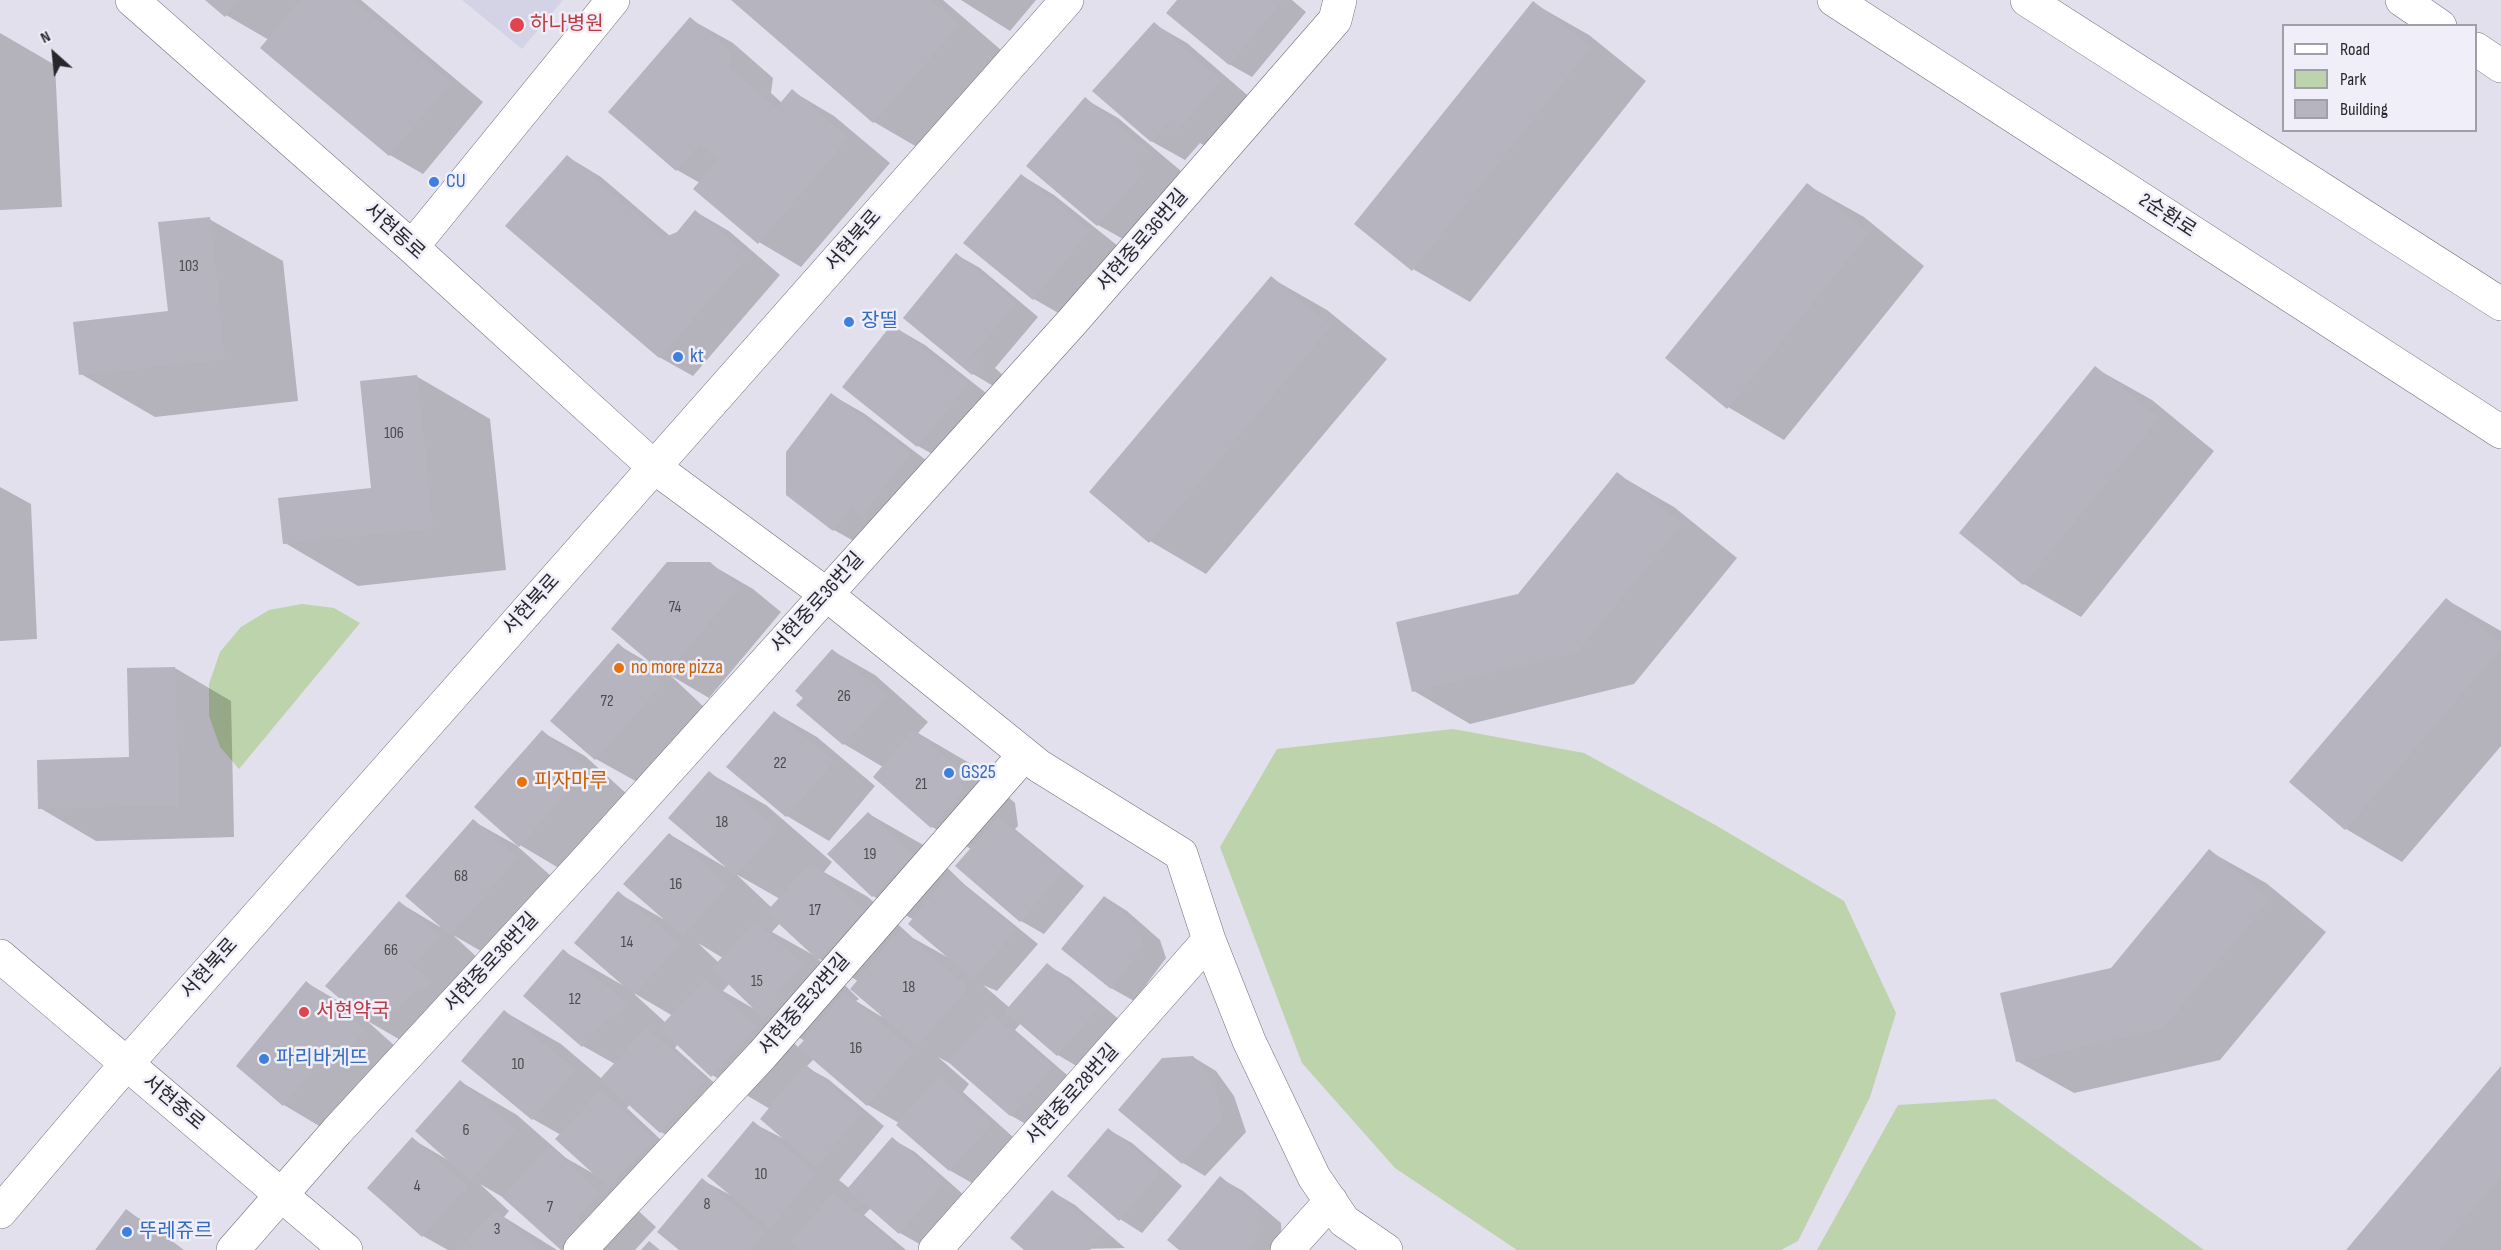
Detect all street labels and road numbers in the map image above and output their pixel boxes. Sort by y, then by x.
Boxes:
street label: 서현중로36번길 [1092,185,1194,297]
street label: 2순환로 [2134,189,2200,243]
street label: 서현동로 [359,198,429,266]
street label: 서현북로 [821,205,887,277]
street label: 서현중로36번길 [766,548,870,658]
street label: 서현북로 [498,570,566,640]
street label: 서현중로36번길 [440,908,544,1018]
street label: 서현북로 [176,934,244,1004]
street label: 서현중로32번길 [754,949,856,1061]
street label: 서현중로28번길 [1021,1040,1125,1150]
street label: 서현중로 [137,1070,209,1136]

